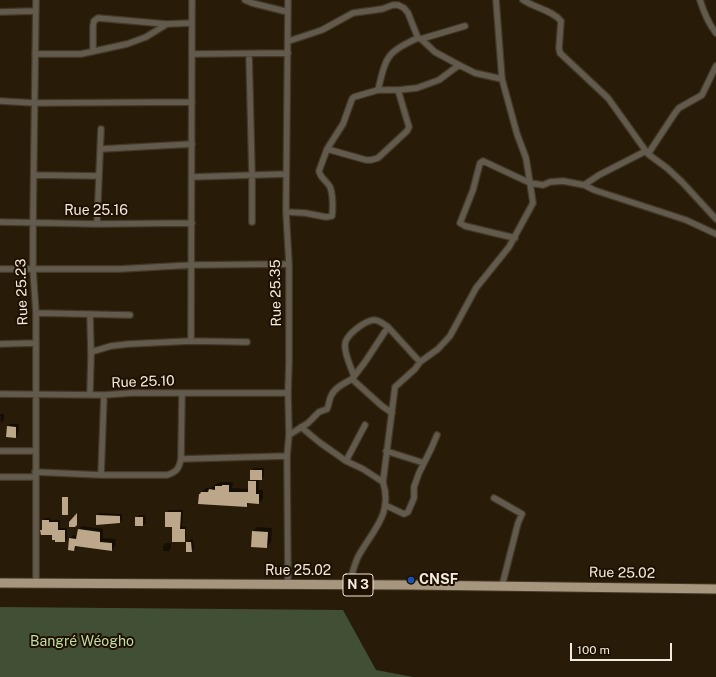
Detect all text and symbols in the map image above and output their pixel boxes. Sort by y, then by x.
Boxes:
street label: Rue 25.16 [64,203,128,219]
street label: Rue 25.23 [12,258,32,326]
street label: Rue 25.35 [267,259,285,327]
street label: Rue 25.10 [111,372,175,392]
street label: Rue 25.02 [265,563,331,579]
street label: Rue 25.02 [589,564,655,582]
place label: CNSF [419,572,458,588]
road number: N 3 [343,574,373,596]
marker: CNSF [406,575,416,585]
park label: Bangré Wéogho [30,634,134,650]
scale bar [572,635,674,661]
text: 100 m [577,643,610,657]

